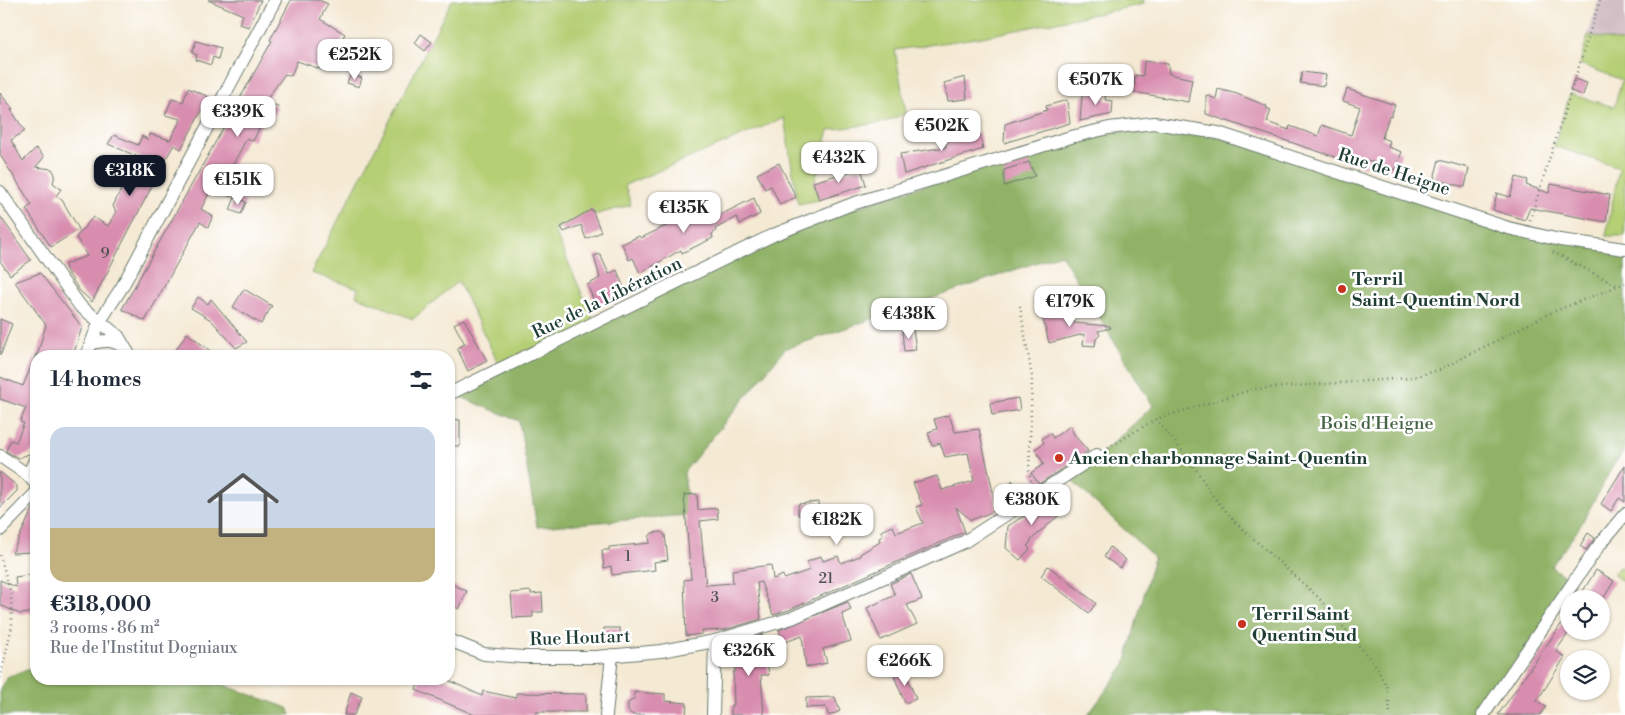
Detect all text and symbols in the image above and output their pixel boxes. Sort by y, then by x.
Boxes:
pin: €252K [320,38,390,81]
text: €252K [328,45,382,65]
pin: €507K [1061,64,1131,106]
text: €507K [1069,70,1123,90]
pin: €339K [203,96,273,138]
text: €339K [212,102,264,122]
pin: €502K [907,110,977,152]
text: €502K [915,116,969,136]
pin: €432K [804,142,874,184]
street label: Rue de Heigne [1335,143,1453,201]
text: €432K [812,148,866,168]
pin: €318K [95,154,165,197]
text: €318K [105,161,155,181]
pin: €151K [203,164,273,206]
text: €151K [214,170,262,190]
pin: €135K [649,192,719,234]
text: €135K [659,198,709,218]
house number: 9 [100,244,110,263]
street label: Rue de la Libération [528,252,686,344]
place label: Terril Saint-Quentin Nord [1352,268,1520,312]
marker: Terril Saint-Quentin Nord [1336,283,1348,295]
pin: €179K [1035,286,1105,328]
text: €179K [1045,292,1095,312]
pin: €438K [874,298,944,340]
text: €438K [882,304,936,324]
icon: filters [407,366,435,394]
text: 14 homes [50,367,141,393]
park label: Bois d'Heigne [1319,412,1434,435]
place label: Ancien charbonnage Saint-Quentin [1068,447,1367,470]
marker: Ancien charbonnage Saint-Quentin [1053,452,1065,464]
icon: home [198,460,288,550]
pin: €380K [997,484,1067,526]
text: €380K [1005,490,1059,510]
pin: €182K [802,504,872,546]
text: €182K [811,510,863,530]
house number: 1 [625,547,632,566]
house number: 21 [818,569,834,588]
house number: 3 [711,588,719,607]
map controls [1560,590,1610,700]
button: locate [1560,590,1610,640]
text: €318,000 [50,592,151,618]
place label: Terril Saint Quentin Sud [1252,603,1357,647]
text: 3 rooms · 86 m² [50,618,160,638]
marker: Terril Saint Quentin Sud [1236,618,1248,630]
street label: Rue Houtart [529,625,631,651]
pin: €326K [714,634,784,677]
text: Rue de l'Institut Dogniaux [50,638,237,658]
text: €326K [722,641,776,661]
pin: €266K [870,644,940,687]
button: layers [1560,650,1610,700]
text: €266K [878,651,932,671]

